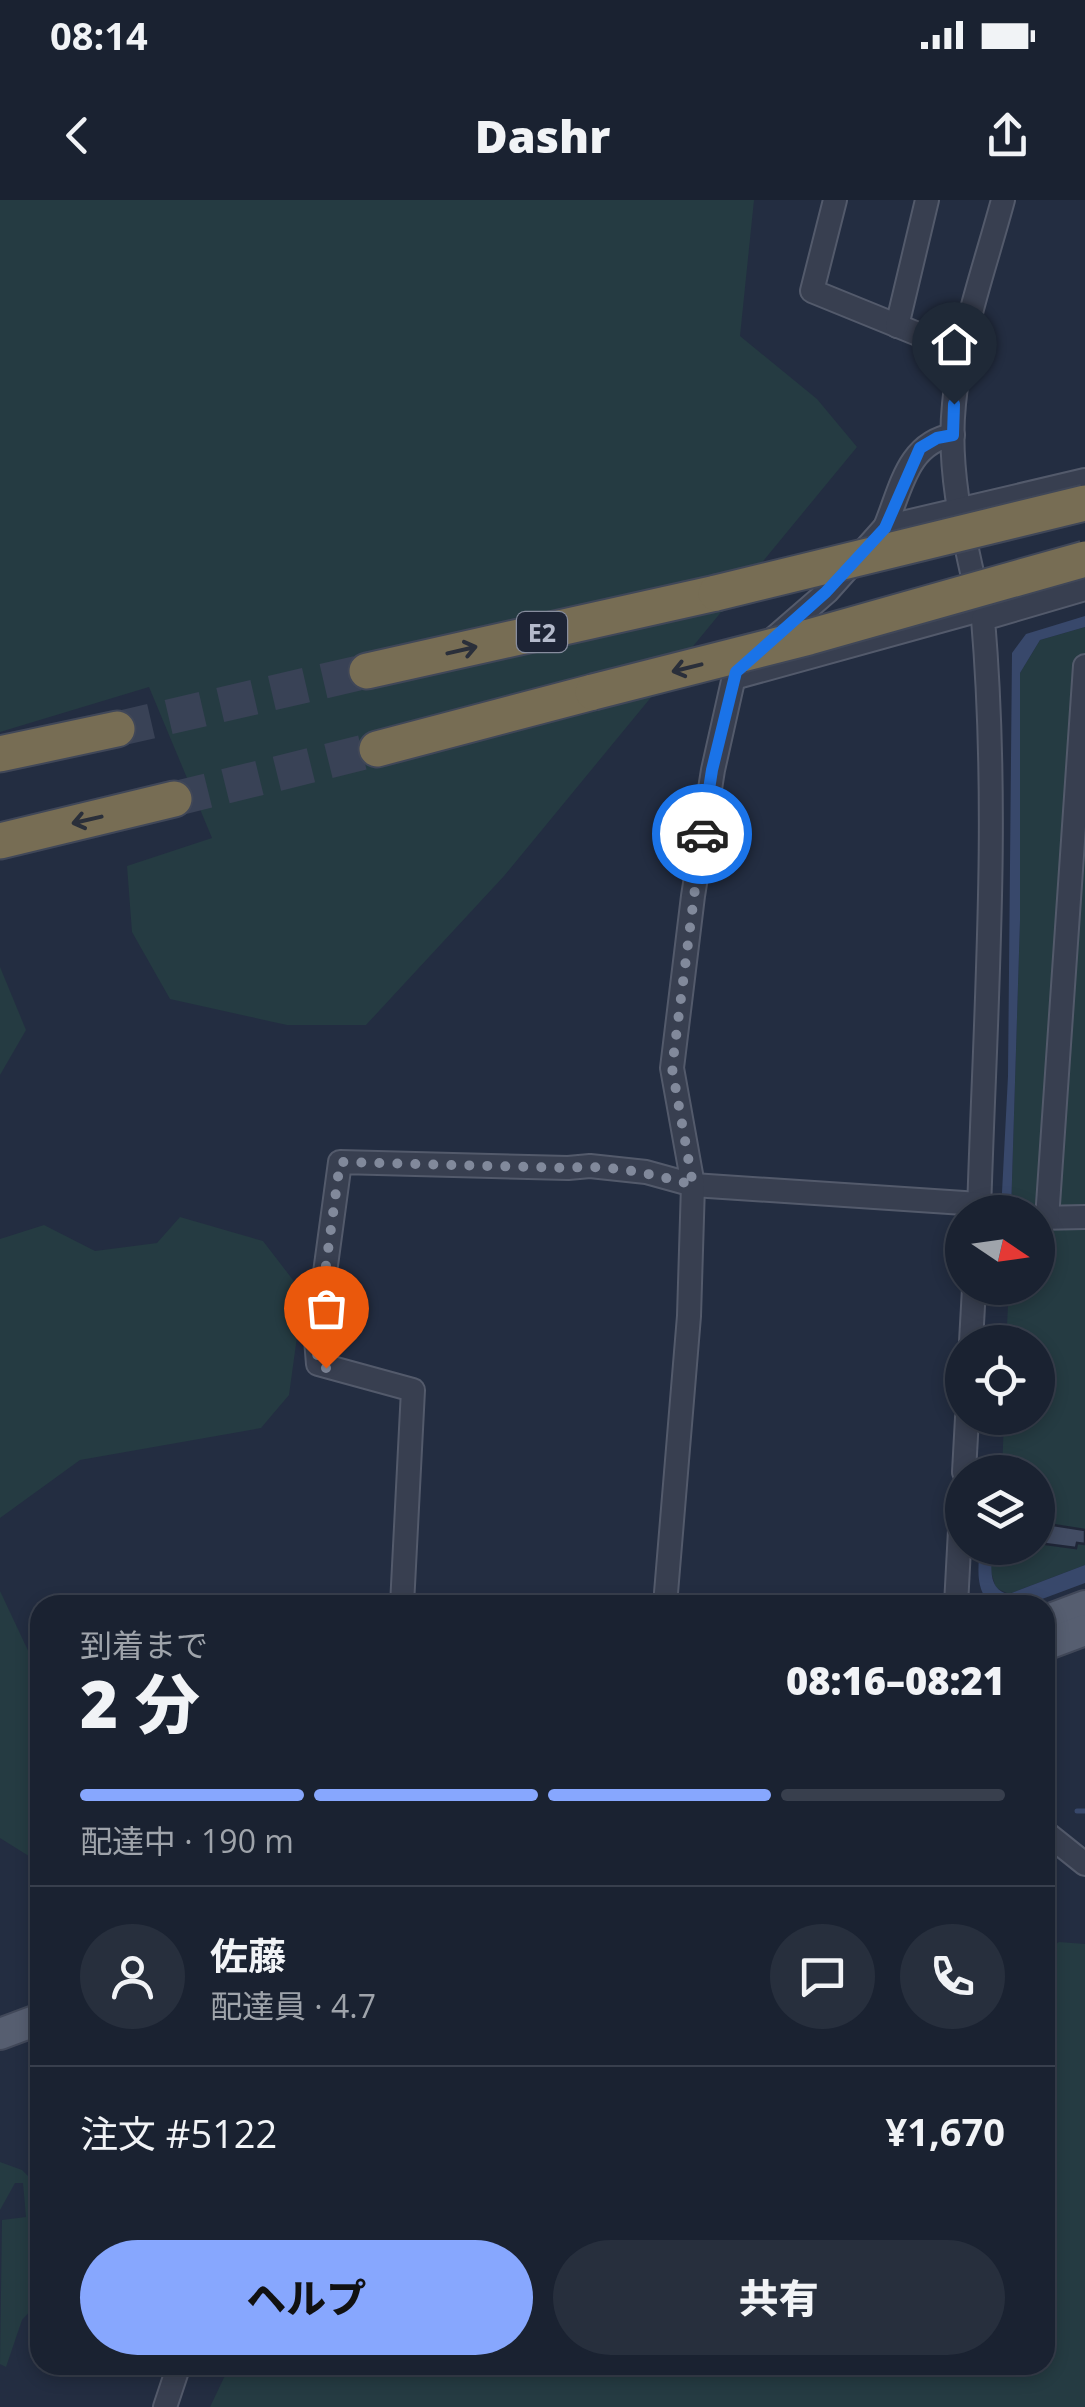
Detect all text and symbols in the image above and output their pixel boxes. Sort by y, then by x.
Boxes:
text: 08:14 [50,9,148,61]
text: Dashr [475,105,610,166]
icon: back [50,108,105,163]
icon: share [980,108,1035,163]
pin [912,302,997,405]
icon: home [927,317,982,372]
road number: E2 [517,612,567,652]
one-way arrow [445,640,477,658]
one-way arrow [672,660,703,679]
courier [652,784,752,884]
icon: car [675,807,730,862]
one-way arrow [72,812,104,830]
north arrow [945,1195,1055,1305]
map controls [945,1195,1055,1565]
pin [284,1266,369,1369]
icon: bag [299,1281,354,1336]
button: locate [945,1325,1055,1435]
button: layers [945,1455,1055,1565]
text: 到着まで [80,1623,208,1666]
text: 08:16–08:21 [786,1654,1005,1706]
text: 2 分 [80,1659,200,1747]
text: 配達中 · 190 m [80,1819,294,1862]
button: person [80,1924,185,2029]
button: chat [770,1924,875,2029]
button: phone [900,1924,1005,2029]
text: 佐藤 [210,1929,286,1981]
text: 配達員 · 4.7 [210,1984,376,2027]
text: ¥1,670 [886,2105,1005,2157]
text: 注文 #5122 [80,2107,277,2159]
button: ヘルプ [80,2240,533,2355]
button: 共有 [553,2240,1005,2355]

